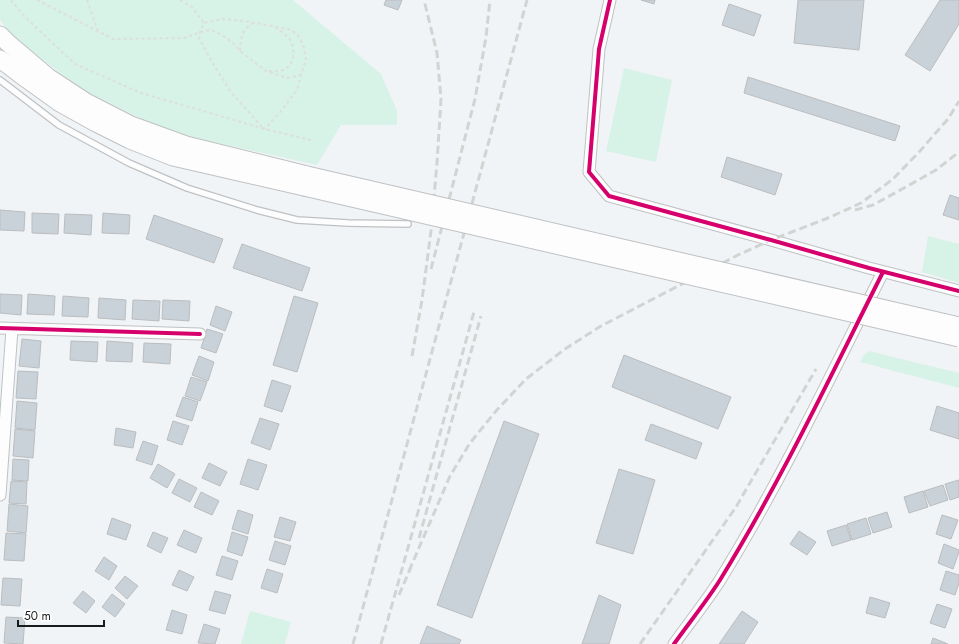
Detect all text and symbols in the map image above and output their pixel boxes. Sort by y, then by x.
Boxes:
scale bar [18,602,104,628]
text: 50 m [24,607,51,625]

